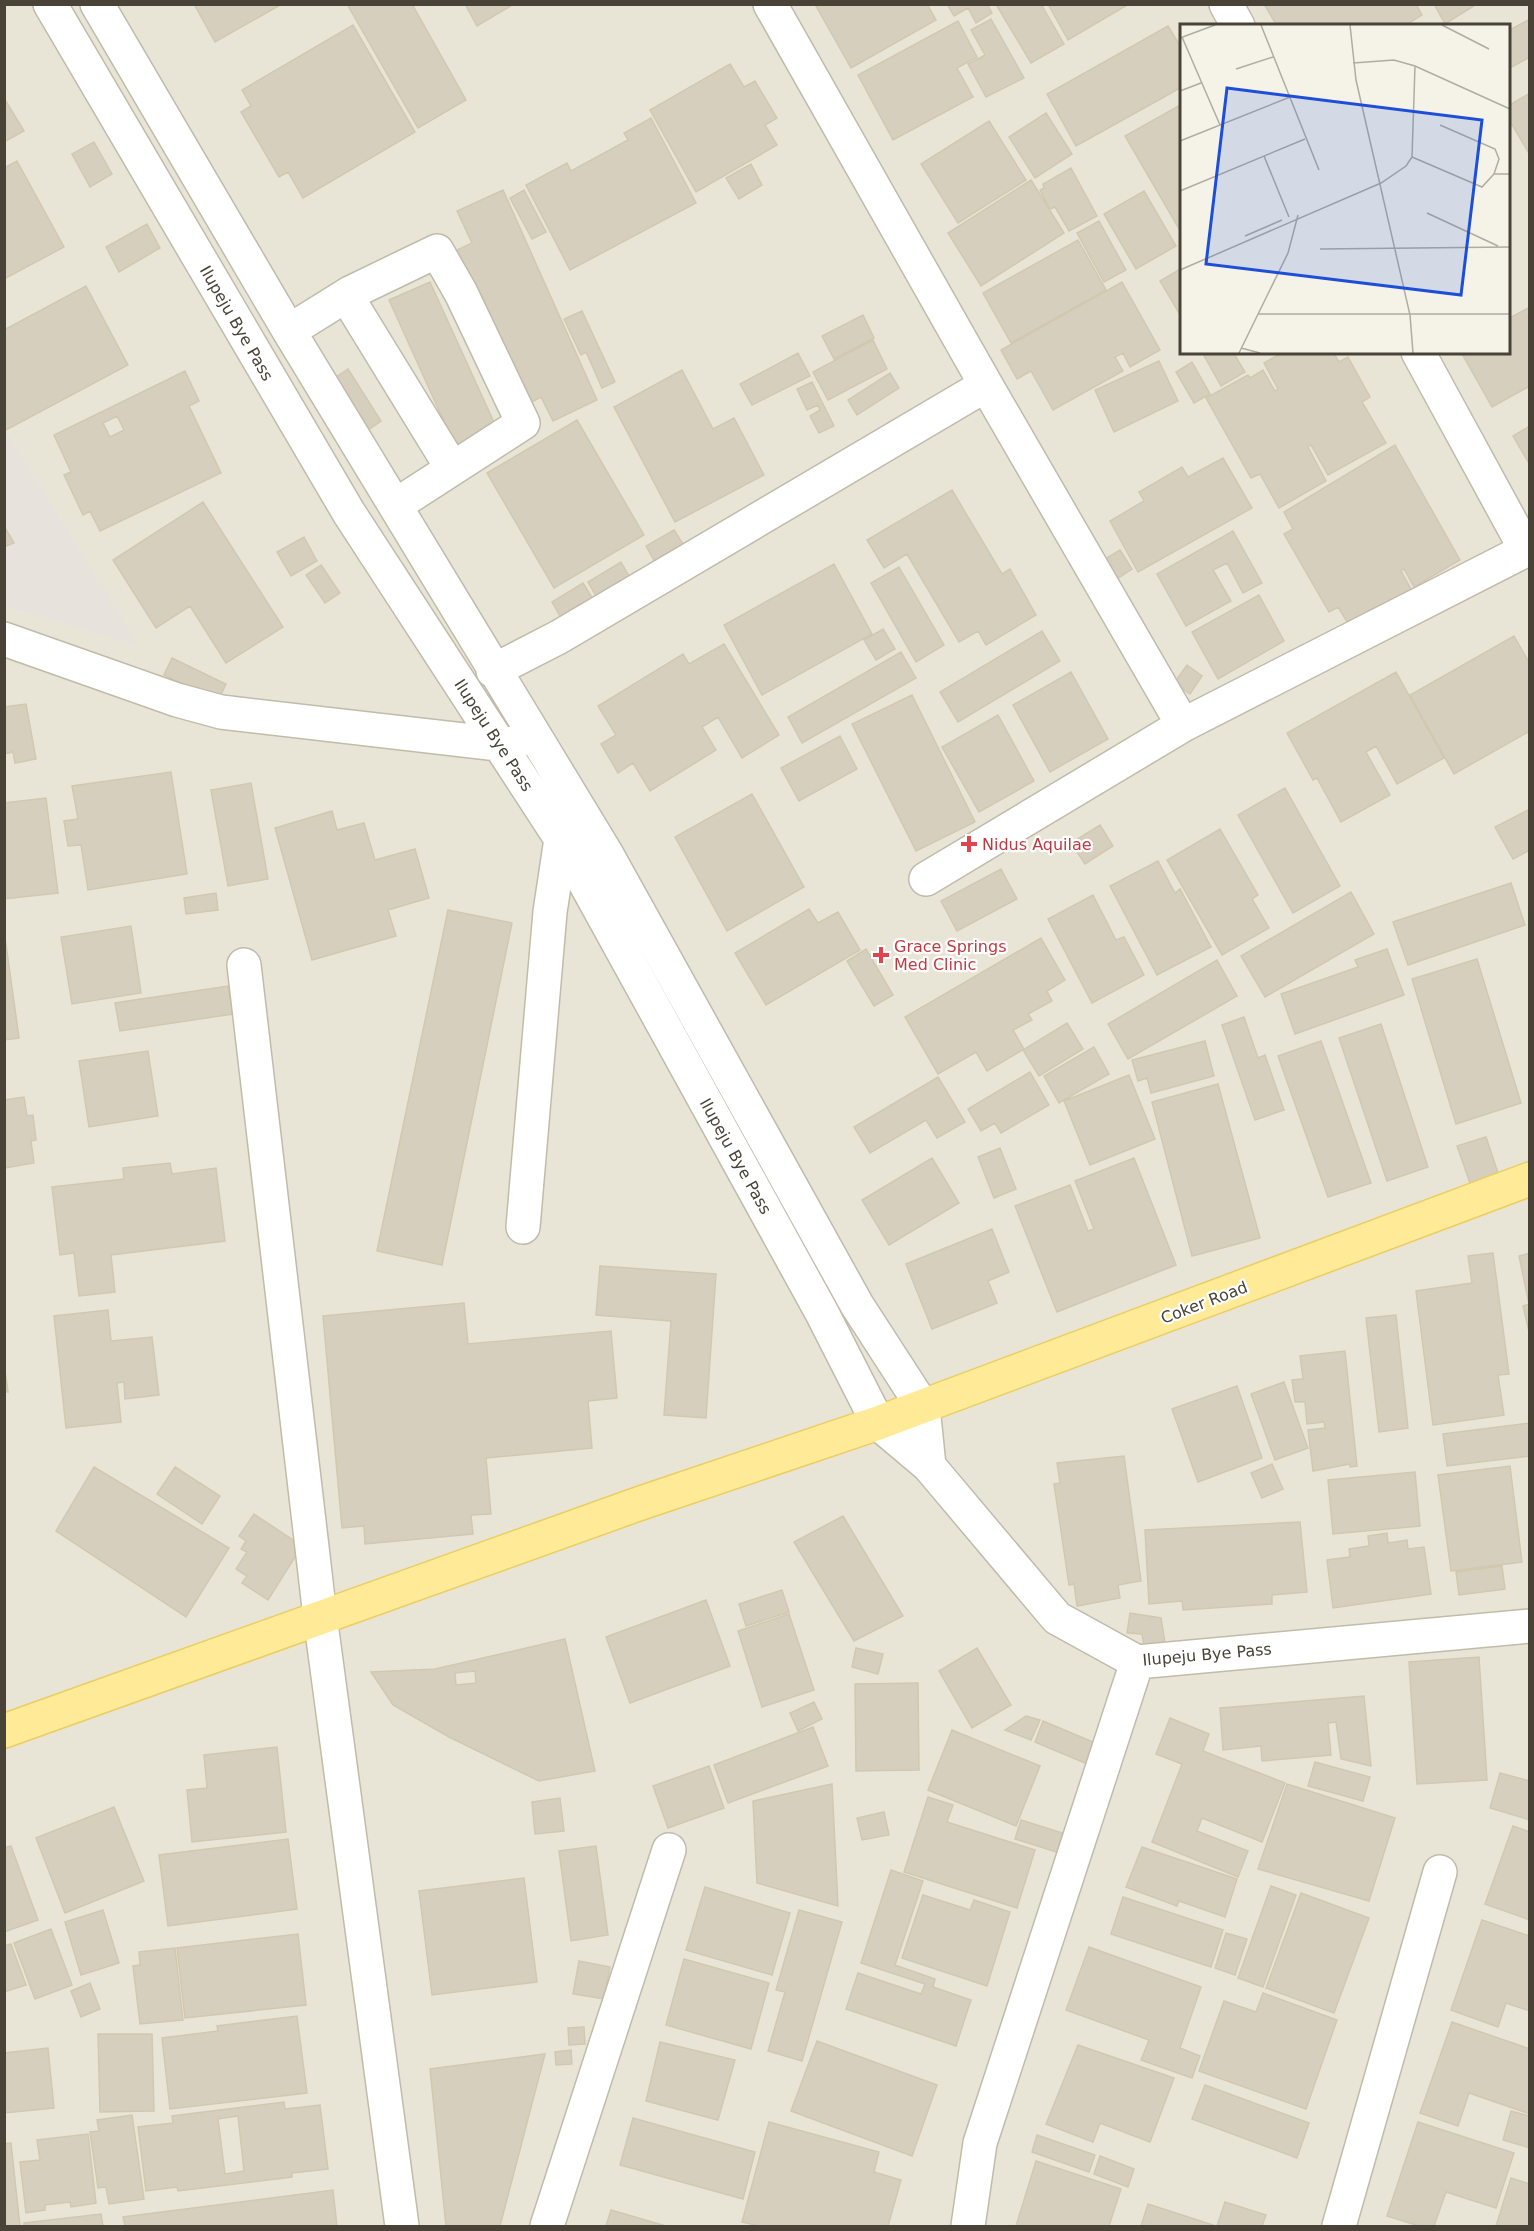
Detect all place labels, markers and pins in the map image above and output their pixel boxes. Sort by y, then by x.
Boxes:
marker: Nidus Aquilae [960,835,978,853]
place label: Nidus Aquilae [982,835,1092,854]
place label: Grace Springs Med Clinic [894,937,1006,974]
marker: Grace Springs Med Clinic [872,946,890,964]

